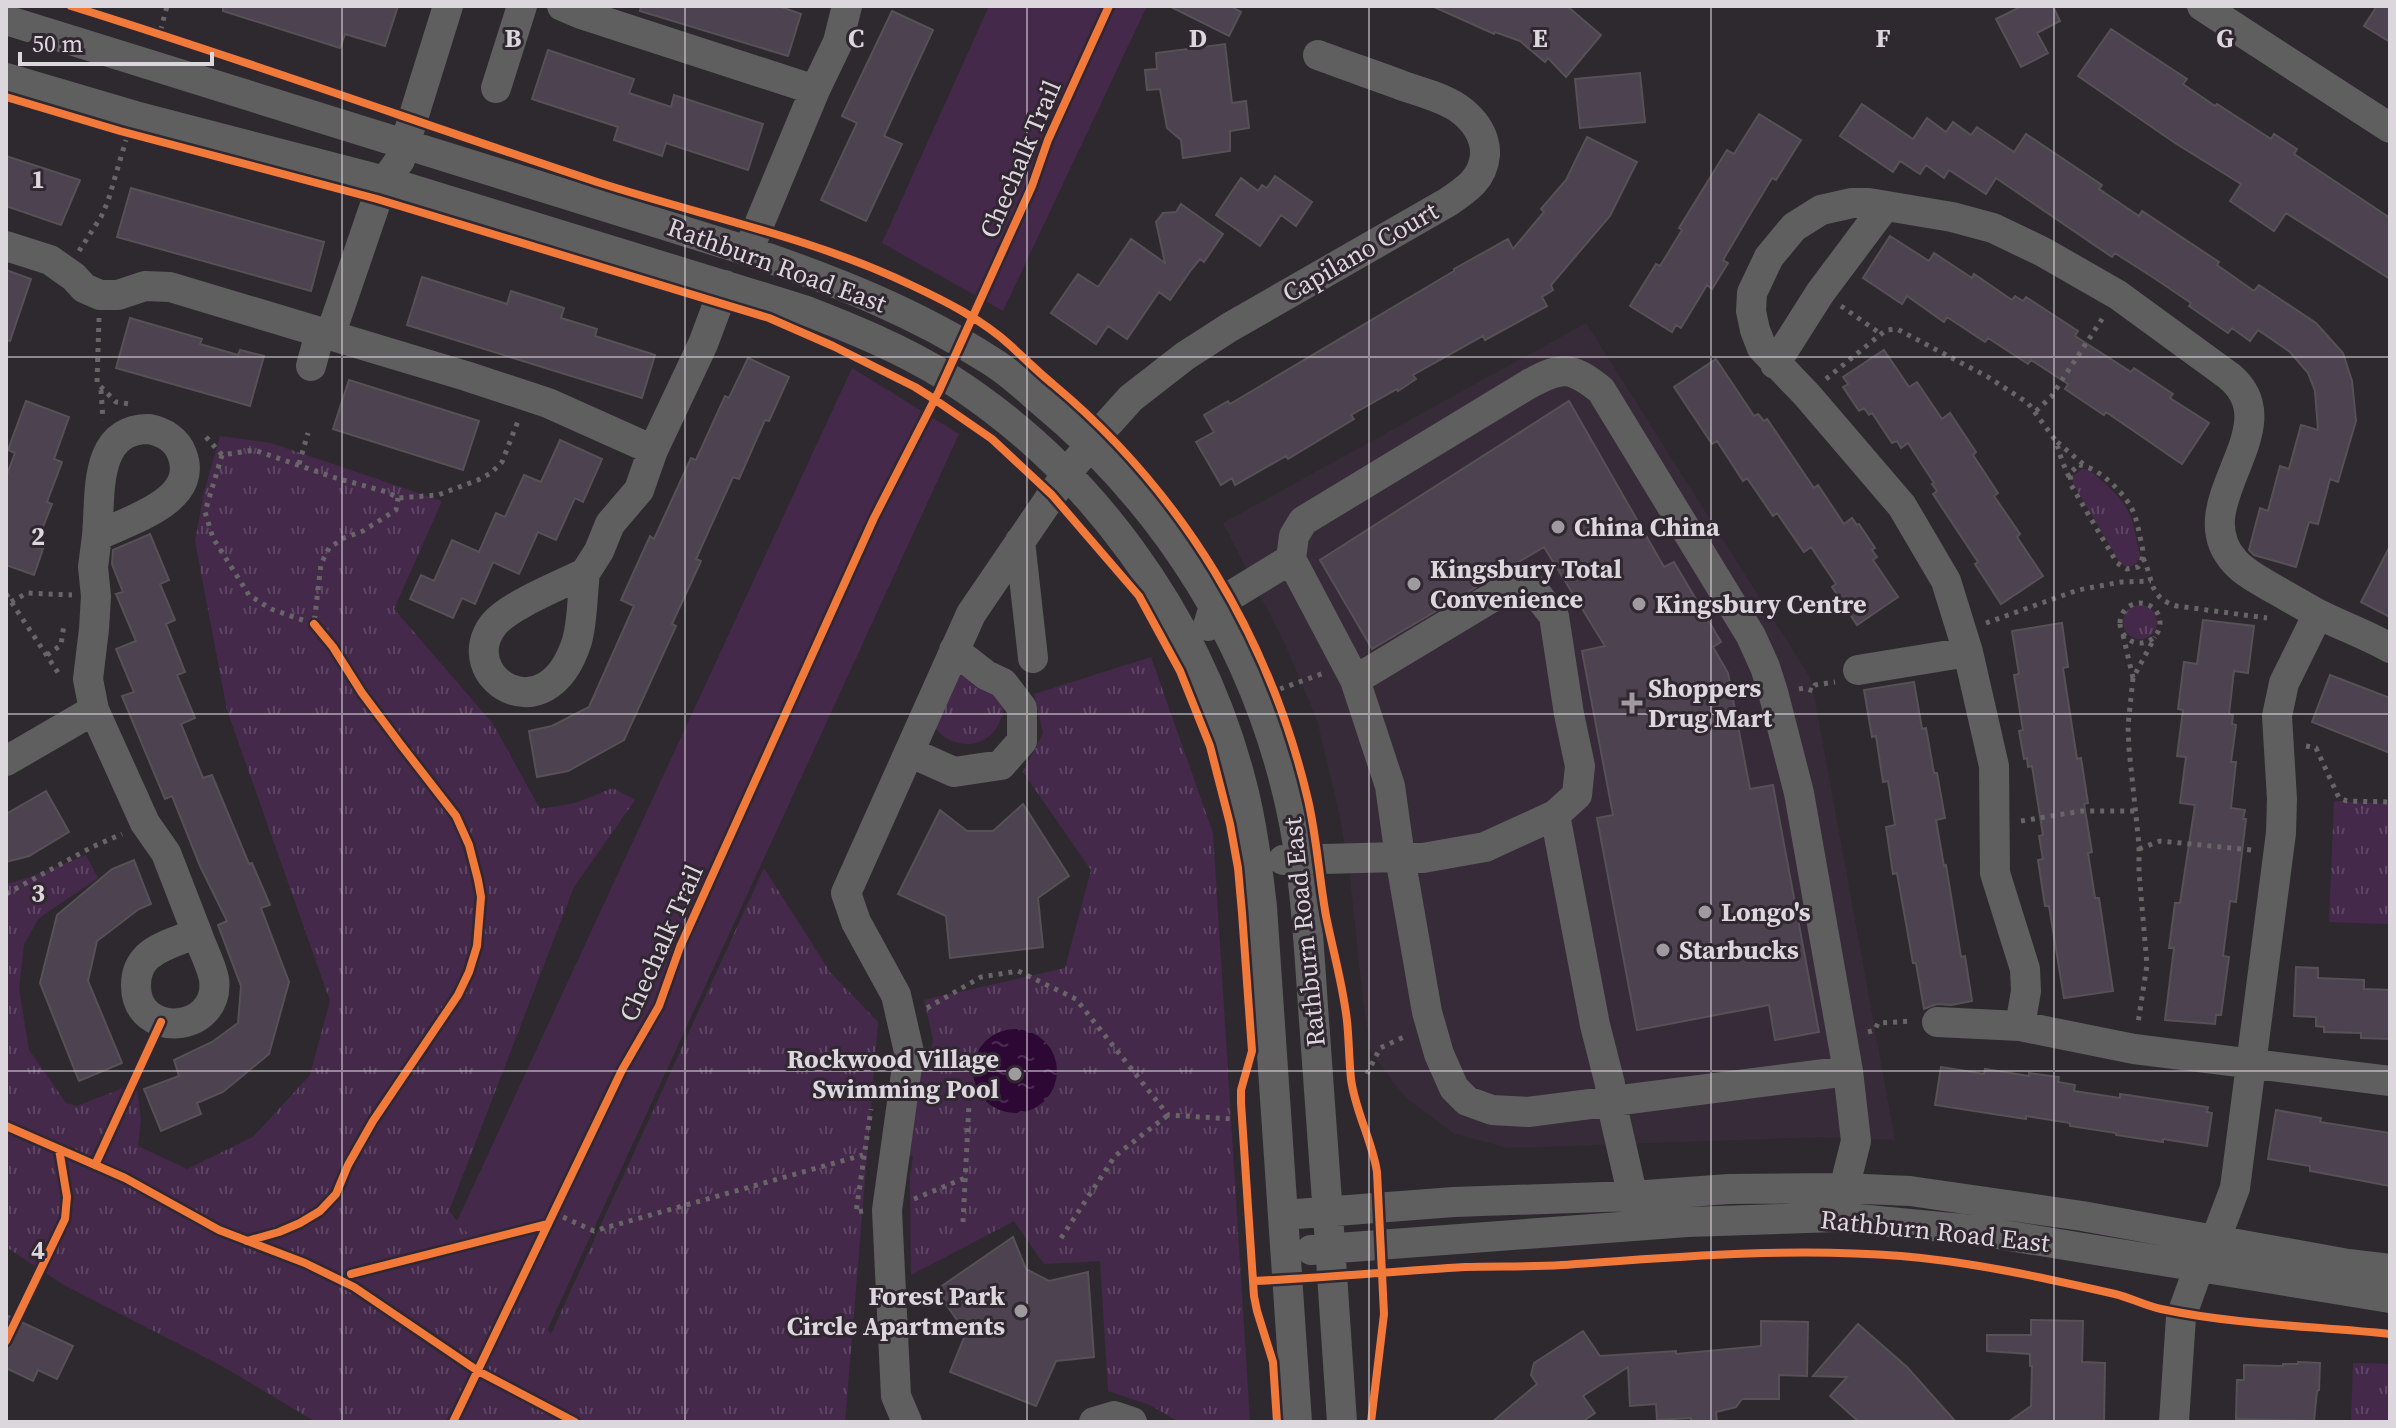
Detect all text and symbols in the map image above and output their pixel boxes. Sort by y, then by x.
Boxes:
scale bar [20,16,212,66]
text: B [505,20,522,56]
text: C [848,20,864,56]
text: D [1189,20,1207,56]
text: E [1532,20,1548,56]
text: F [1875,20,1891,56]
text: G [2216,20,2234,56]
text: 50 m [32,27,83,60]
street label: Chechalk Trail [971,74,1070,244]
text: 1 [31,161,45,197]
street label: Capilano Court [1276,193,1445,311]
street label: Rathburn Road East [663,209,892,322]
place label: China China [1574,509,1720,545]
text: 2 [31,518,45,554]
marker: China China [1549,518,1567,536]
place label: Kingsbury Total Convenience [1430,551,1622,617]
marker: Kingsbury Total Convenience [1405,575,1423,593]
place label: Kingsbury Centre [1655,586,1866,622]
marker: Kingsbury Centre [1630,595,1648,613]
place label: Shoppers Drug Mart [1648,670,1773,736]
marker: Shoppers Drug Mart [1623,694,1641,712]
street label: Rathburn Road East [1274,815,1334,1049]
street label: Chechalk Trail [610,859,712,1027]
text: 3 [31,875,45,911]
place label: Longo's [1721,894,1811,930]
marker: Longo's [1696,903,1714,921]
place label: Starbucks [1679,932,1799,968]
marker: Starbucks [1654,941,1672,959]
place label: Rockwood Village Swimming Pool [787,1041,999,1107]
marker: Rockwood Village Swimming Pool [1006,1065,1024,1083]
street label: Rathburn Road East [1818,1201,2052,1261]
text: 4 [31,1232,45,1268]
place label: Forest Park Circle Apartments [787,1278,1005,1344]
marker: Forest Park Circle Apartments [1012,1302,1030,1320]

